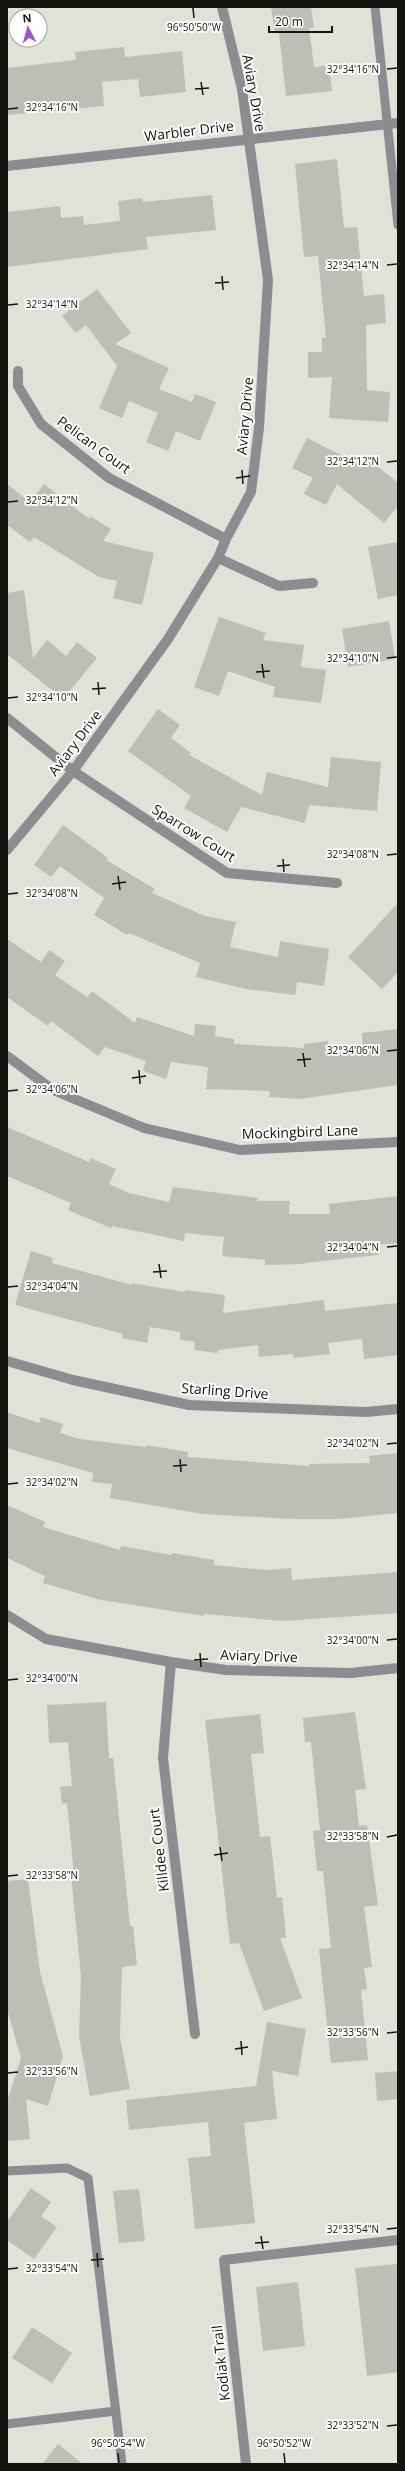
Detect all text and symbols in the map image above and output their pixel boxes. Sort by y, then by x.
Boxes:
north arrow [8,8,48,48]
scale bar [269,8,332,34]
text: N [22,10,32,25]
text: 20 m [275,13,303,30]
text: 96°50'50"W [167,20,222,34]
street label: Aviary Drive [238,53,271,133]
text: 32°34'16"N [327,62,379,76]
text: 32°34'16"N [26,100,78,114]
street label: Warbler Drive [143,116,235,145]
text: 32°34'14"N [327,258,379,272]
text: 32°34'14"N [26,297,78,311]
street label: Aviary Drive [232,376,257,456]
street label: Pelican Court [54,411,135,478]
text: 32°34'12"N [327,454,379,468]
text: 32°34'12"N [26,493,78,507]
text: 32°34'10"N [327,651,379,665]
text: 32°34'10"N [26,690,78,704]
street label: Aviary Drive [44,706,106,779]
street label: Sparrow Court [149,799,240,866]
text: 32°34'08"N [327,847,379,861]
text: 32°34'08"N [26,886,78,900]
text: 32°34'06"N [327,1043,379,1057]
text: 32°34'06"N [26,1082,78,1096]
street label: Mockingbird Lane [242,1120,359,1143]
text: 32°34'04"N [327,1240,379,1254]
text: 32°34'04"N [26,1279,78,1293]
street label: Starling Drive [181,1378,269,1403]
text: 32°34'02"N [327,1436,379,1450]
text: 32°34'02"N [26,1475,78,1489]
text: 32°34'00"N [327,1633,379,1647]
street label: Aviary Drive [220,1645,298,1666]
text: 32°34'00"N [26,1671,78,1685]
street label: Killdee Court [144,1807,173,1893]
text: 32°33'58"N [327,1829,379,1843]
text: 32°33'58"N [26,1868,78,1882]
text: 32°33'56"N [327,2025,379,2039]
text: 32°33'56"N [26,2064,78,2078]
text: 32°33'54"N [327,2222,379,2236]
text: 32°33'54"N [26,2261,78,2275]
street label: Kodiak Trail [207,2324,234,2402]
text: 32°33'52"N [327,2418,379,2432]
text: 96°50'54"W [91,2436,146,2450]
text: 96°50'52"W [257,2436,312,2450]

